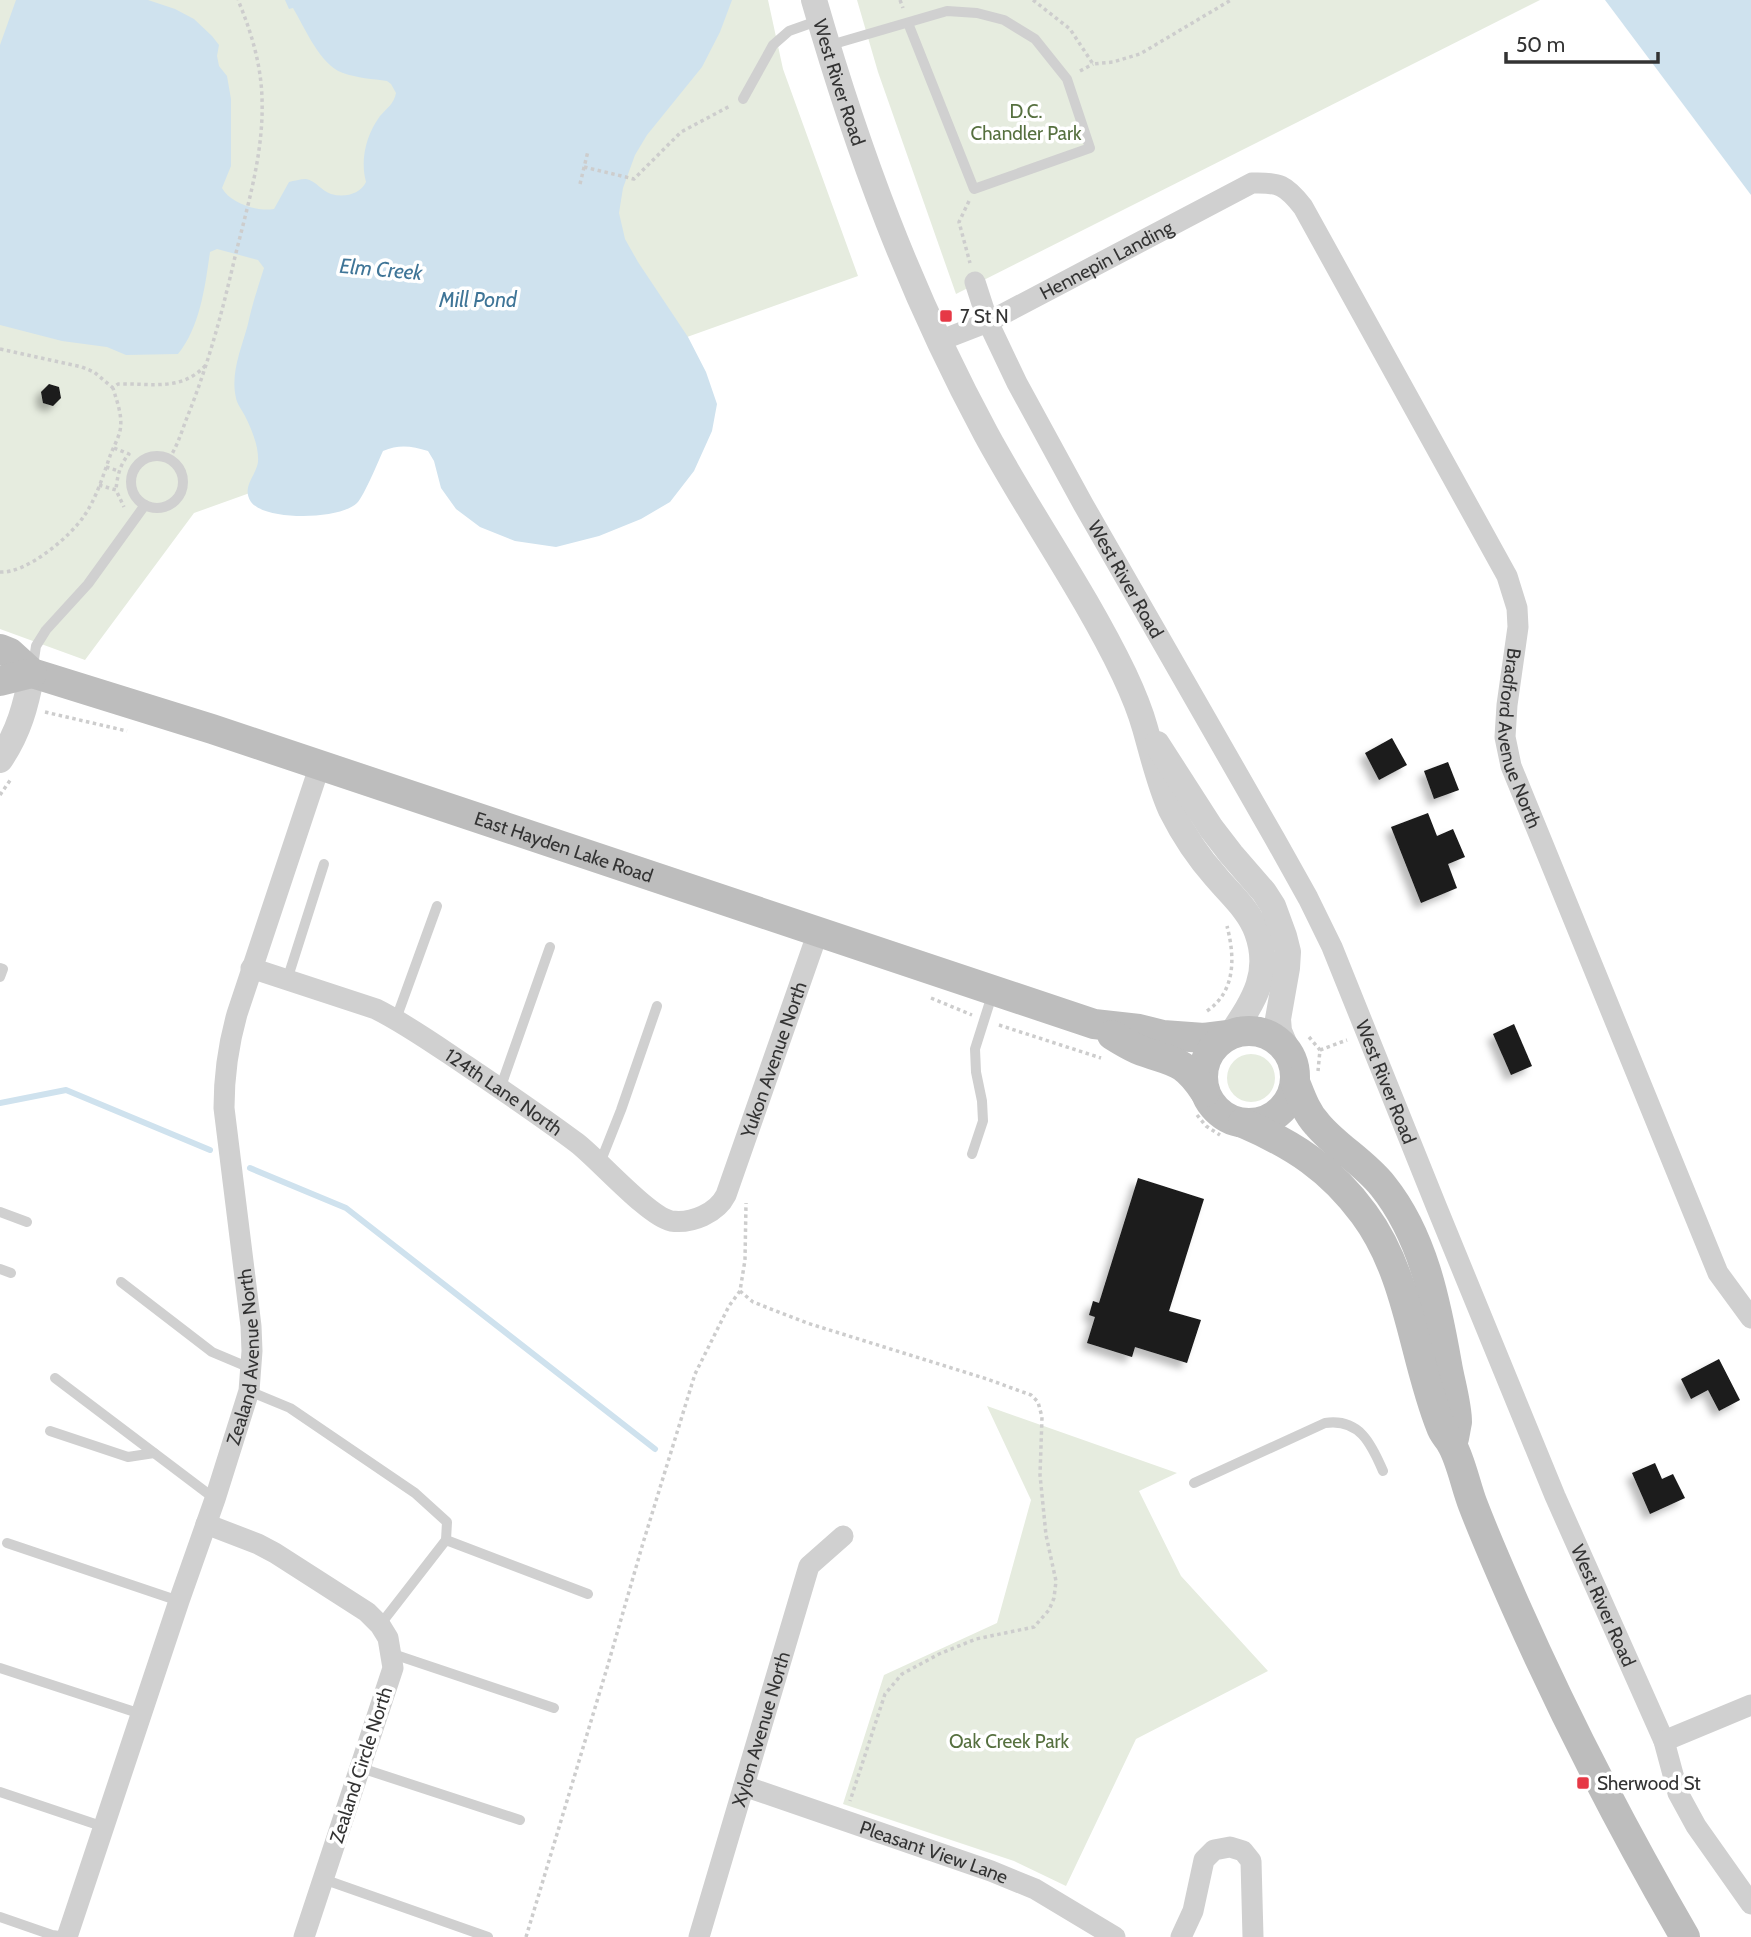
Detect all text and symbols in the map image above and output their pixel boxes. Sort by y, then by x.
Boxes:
street label: West River Road [809,16,871,148]
scale bar [1506,21,1658,65]
text: 50 m [1516,32,1565,57]
park label: D.C. Chandler Park [971,100,1082,145]
street label: Hennepin Landing [1036,215,1177,304]
water label: Elm Creek [338,253,425,285]
water label: Mill Pond [438,287,518,312]
place label: 7 St N [960,305,1009,328]
marker: 7 St N [938,308,954,324]
street label: West River Road [1083,516,1169,642]
street label: Bradford Avenue North [1493,647,1547,831]
street label: East Hayden Lake Road [472,806,656,887]
street label: Yukon Avenue North [735,978,811,1142]
street label: West River Road [1351,1017,1421,1147]
street label: 124th Lane North [441,1043,567,1140]
street label: Zealand Avenue North [221,1267,264,1448]
street label: West River Road [1566,1541,1641,1670]
street label: Xylon Avenue North [727,1649,795,1809]
street label: Zealand Circle North [325,1684,397,1846]
park label: Oak Creek Park [949,1730,1070,1753]
place label: Sherwood St [1597,1772,1701,1795]
marker: Sherwood St [1575,1775,1591,1791]
street label: Pleasant View Lane [857,1815,1012,1888]

